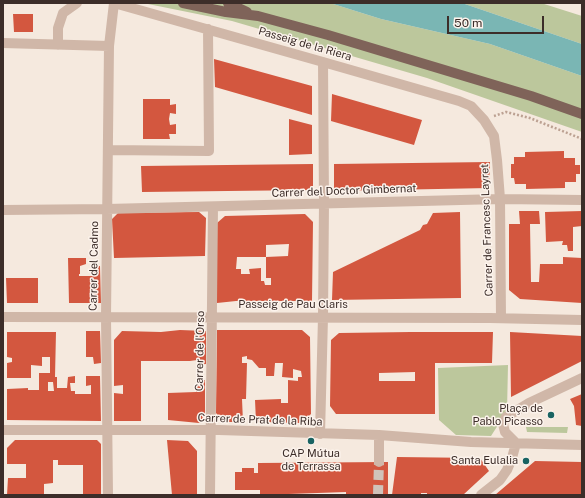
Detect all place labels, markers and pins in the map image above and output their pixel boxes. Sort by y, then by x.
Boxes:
place label: Plaça de Pablo Picasso [473,402,543,428]
marker: Plaça de Pablo Picasso [546,410,556,420]
marker: CAP Mútua de Terrassa [306,436,316,446]
place label: CAP Mútua de Terrassa [281,447,341,473]
place label: Santa Eulalia [451,454,518,468]
marker: Santa Eulalia [521,456,531,466]

